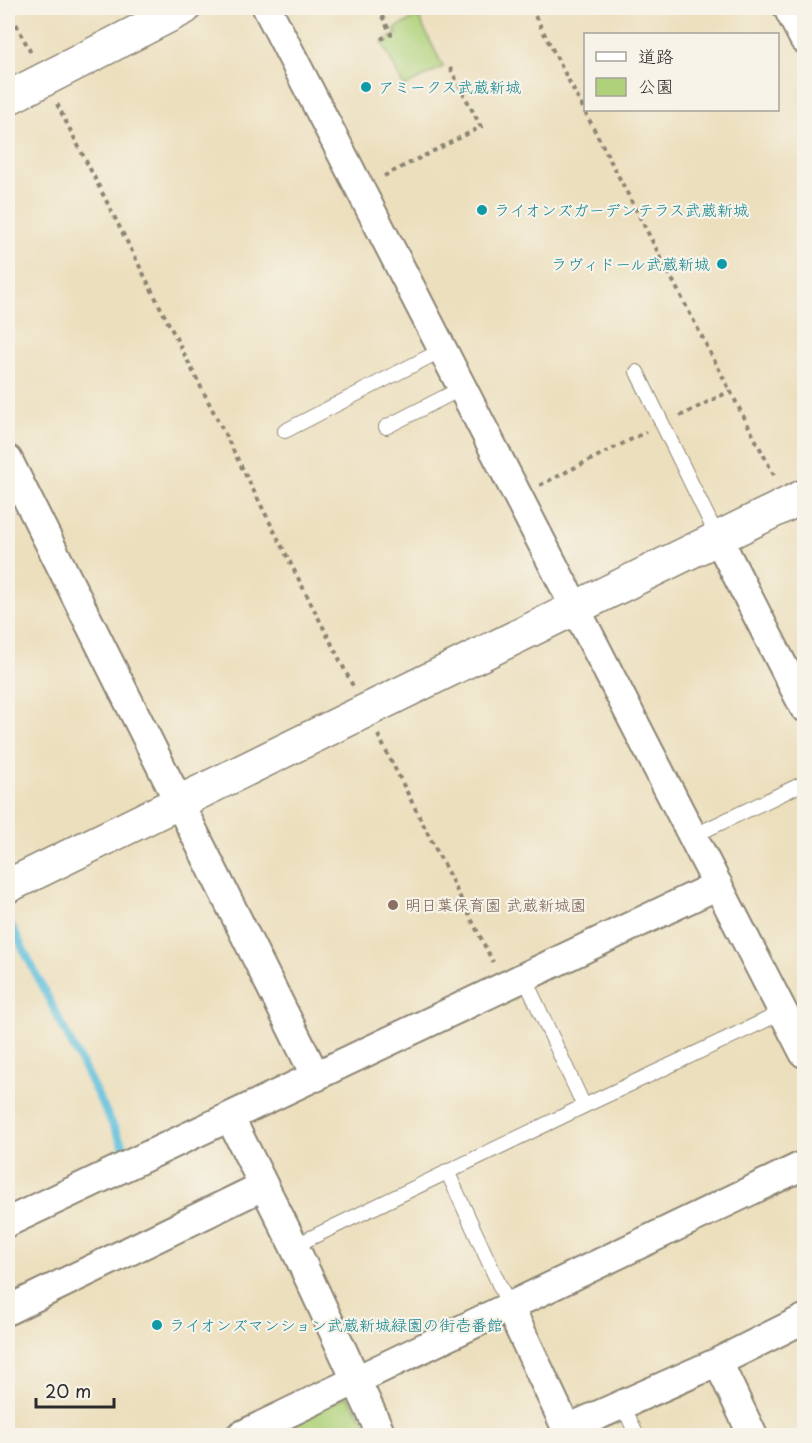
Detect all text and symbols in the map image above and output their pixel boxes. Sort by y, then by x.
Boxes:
legend [584,33,779,111]
text: 道路 [638,42,674,69]
text: 公園 [638,72,674,99]
place label: アミークス武蔵新城 [378,74,521,98]
marker: アミークス武蔵新城 [359,80,373,94]
place label: ライオンズガーデンテラス武蔵新城 [494,197,749,221]
marker: ライオンズガーデンテラス武蔵新城 [475,203,489,217]
place label: ラヴィドール武蔵新城 [551,251,710,275]
marker: ラヴィドール武蔵新城 [715,257,729,271]
place label: 明日葉保育園 武蔵新城園 [405,892,586,916]
marker: 明日葉保育園 武蔵新城園 [386,898,400,912]
place label: ライオンズマンション武蔵新城緑園の街壱番館 [169,1312,503,1336]
marker: ライオンズマンション武蔵新城緑園の街壱番館 [150,1318,164,1332]
scale bar [36,1371,114,1409]
text: 20 m [45,1377,91,1404]

